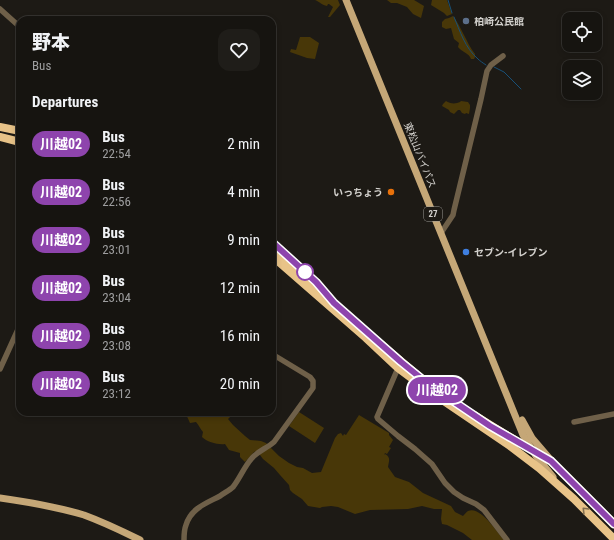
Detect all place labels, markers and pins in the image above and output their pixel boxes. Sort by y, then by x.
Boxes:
marker: 柏崎公民館 [461,16,471,26]
place label: 柏崎公民館 [474,16,524,27]
place label: いっちょう [333,187,383,198]
marker: いっちょう [386,187,396,197]
marker: セブン-イレブン [461,247,471,257]
place label: セブン-イレブン [474,247,548,258]
unlabelled marker [296,263,314,281]

